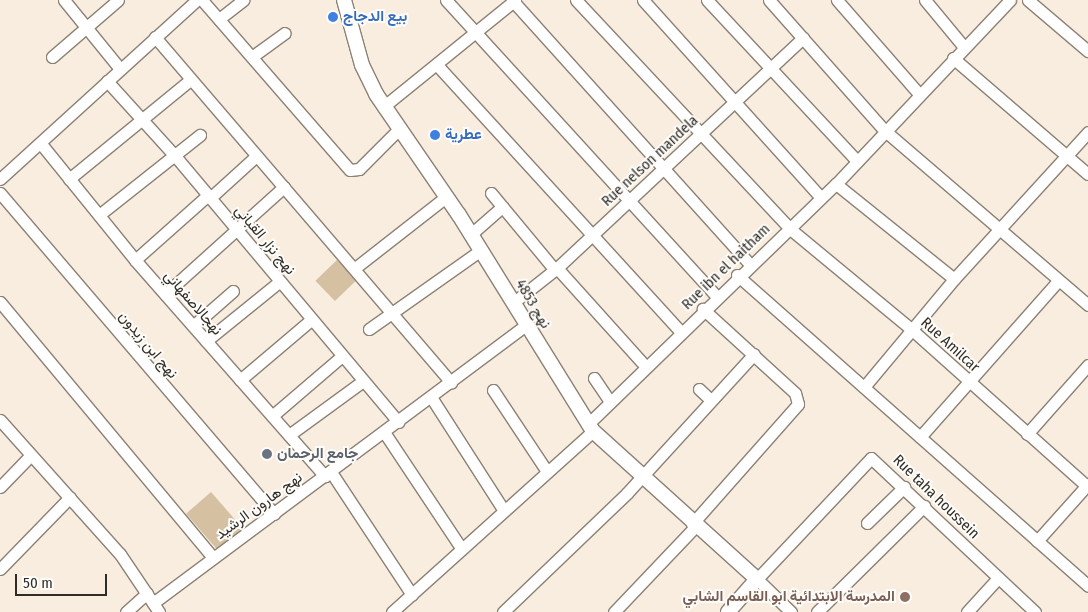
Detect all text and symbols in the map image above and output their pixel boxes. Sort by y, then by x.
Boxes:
place label: بيع الدجاج [343,8,407,26]
marker: بيع الدجاج [327,11,339,23]
street label: Rue nelson mandela [598,112,702,210]
place label: عطرية [445,126,482,144]
marker: عطرية [429,129,441,141]
street label: نهج نزار القباني [231,202,299,278]
street label: Rue ibn el haitham [678,220,774,314]
street label: نهجالاصفهاني [160,267,226,339]
street label: نهج 4853 [511,276,555,332]
street label: نهج ابن زيدون [115,308,181,382]
street label: Rue Amilcar [917,314,983,376]
place label: جامع الرحمان [277,445,358,463]
marker: جامع الرحمان [261,448,273,460]
street label: Rue taha houssein [889,451,983,543]
street label: نهج هارون الرشيد [212,468,306,544]
scale bar [18,564,110,596]
text: 50 m [23,574,53,592]
place label: المدرسة الابتدائية ابو القاسم الشابي [682,588,895,606]
marker: المدرسة الابتدائية ابو القاسم الشابي [899,591,911,603]

